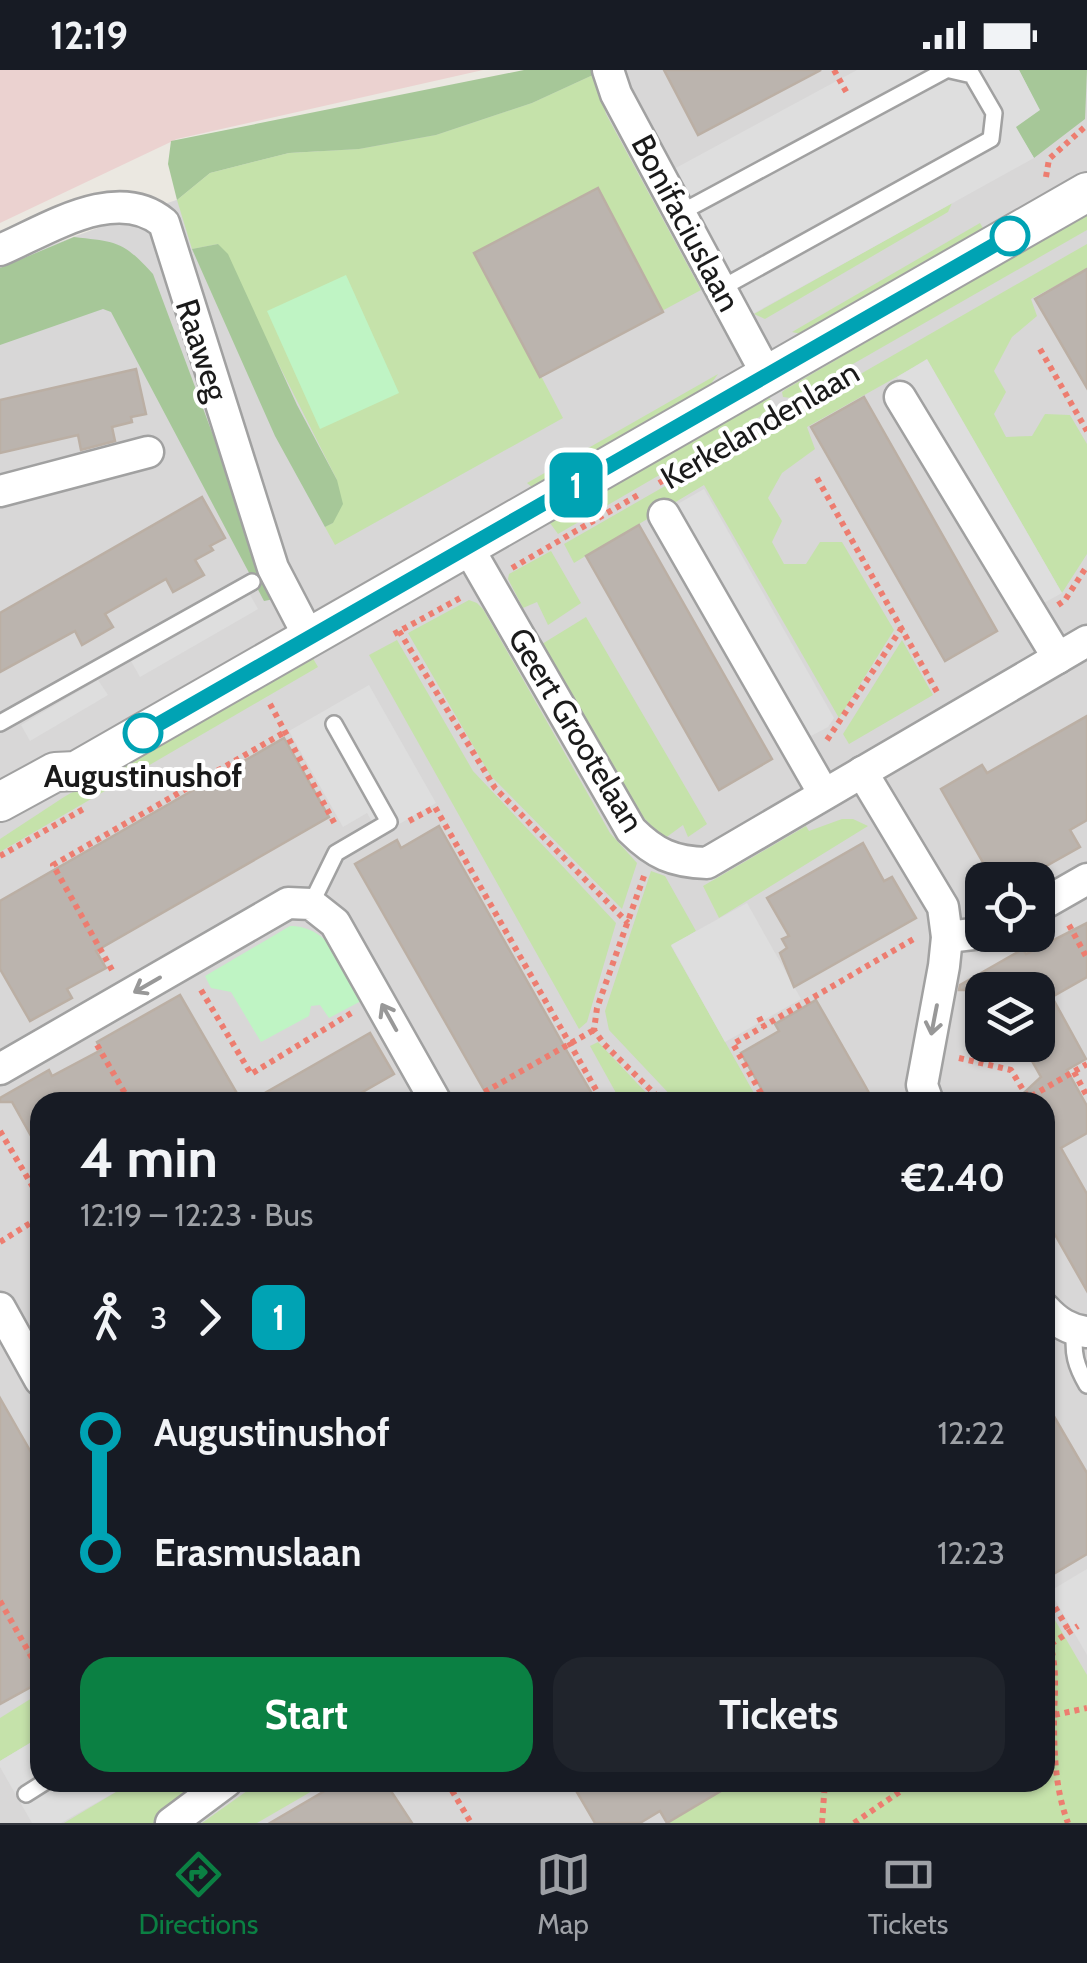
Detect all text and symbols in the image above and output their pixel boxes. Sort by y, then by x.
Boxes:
text: 12:19 [50,12,128,59]
street label: Bonifaciuslaan [624,128,749,318]
unlabelled marker [991,217,1029,255]
street label: Raaweg [168,294,238,407]
street label: Kerkelandenlaan [654,352,866,497]
line badge: 1 [544,452,608,518]
text: 1 [570,464,582,507]
street label: Geert Grootelaan [500,621,653,839]
marker: Augustinushof [124,714,162,752]
place label: Augustinushof [44,756,242,795]
map controls [965,862,1055,1062]
button: locate [965,862,1055,952]
button: layers [965,972,1055,1062]
one-way arrow [133,975,162,995]
one-way arrow [378,1003,398,1033]
one-way arrow [924,1004,943,1036]
text: 4 min [80,1124,218,1191]
text: €2.40 [902,1154,1005,1201]
text: 12:19 – 12:23 · Bus [80,1195,313,1234]
icon: walk [80,1290,135,1345]
icon: forward [182,1290,237,1345]
text: 1 [272,1296,285,1339]
text: 3 [150,1298,167,1337]
text: Augustinushof [154,1409,390,1456]
text: 12:22 [938,1413,1005,1452]
text: Erasmuslaan [154,1529,361,1576]
text: 12:23 [937,1533,1005,1572]
button: Start [80,1657,533,1772]
button: Tickets [553,1657,1005,1772]
tab: Directions [139,1847,258,1941]
tab: Map [536,1847,591,1941]
tab: Tickets [868,1847,948,1941]

